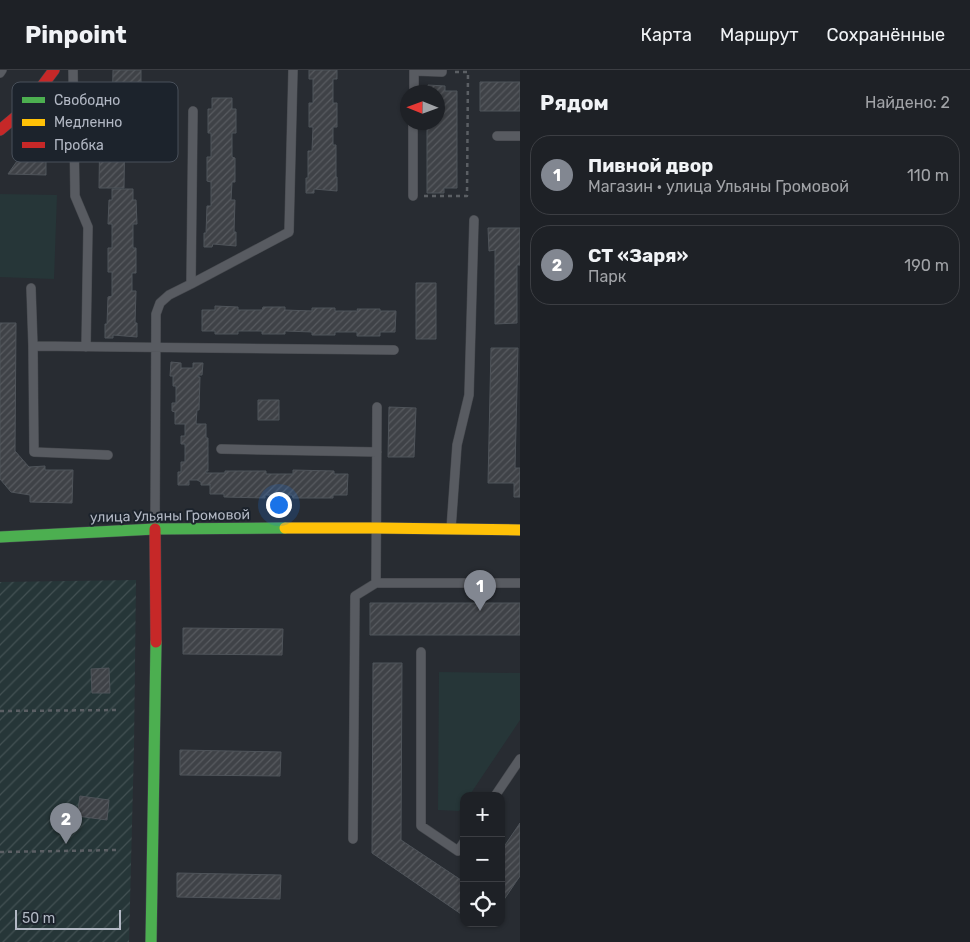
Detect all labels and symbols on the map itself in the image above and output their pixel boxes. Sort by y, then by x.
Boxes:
legend [12,82,178,162]
north arrow [400,85,445,130]
text: Свободно [54,92,120,109]
text: Медленно [54,114,122,131]
text: Пробка [54,137,104,154]
your location [266,492,292,518]
street label: улица Ульяны Громовой [90,506,250,526]
pin: 1 [464,570,496,611]
pin: 2 [50,803,82,844]
scale bar [15,907,121,930]

